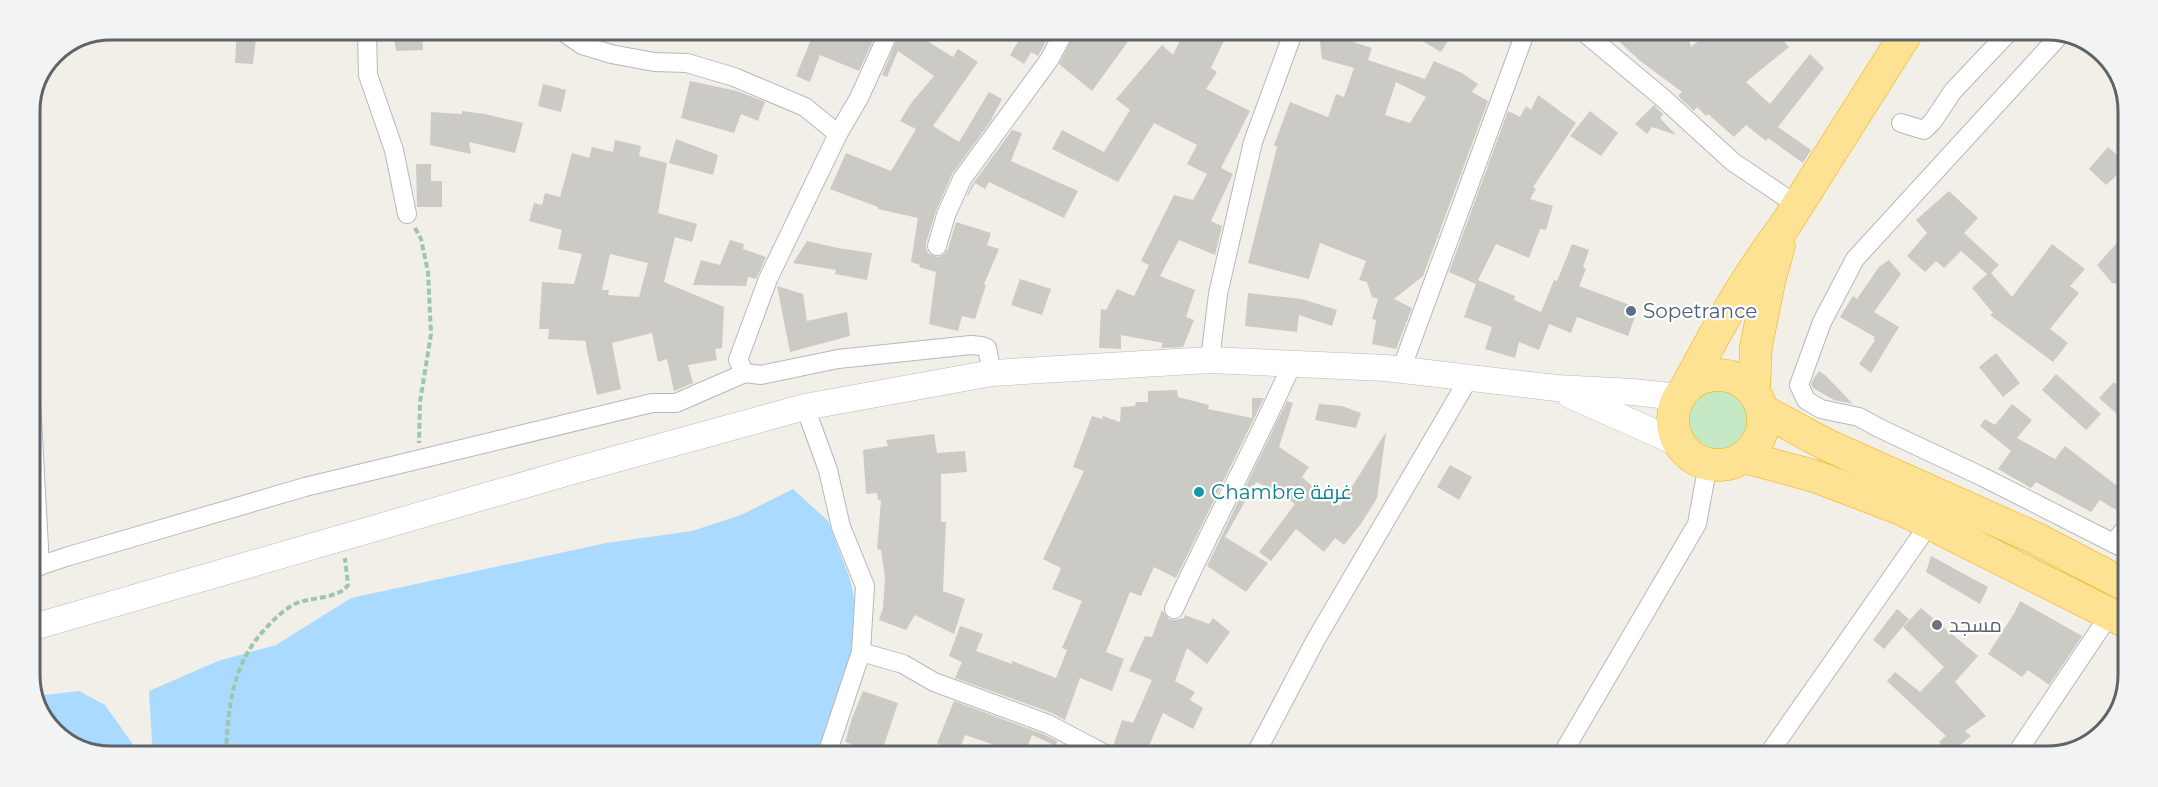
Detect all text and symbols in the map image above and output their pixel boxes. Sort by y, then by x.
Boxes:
place label: Sopetrance [1643,299,1757,323]
marker: Sopetrance [1624,304,1638,318]
place label: Chambre غرفة [1211,480,1352,504]
marker: Chambre غرفة [1192,485,1206,499]
place label: مسجد [1949,613,2002,637]
marker: مسجد [1930,618,1944,632]

